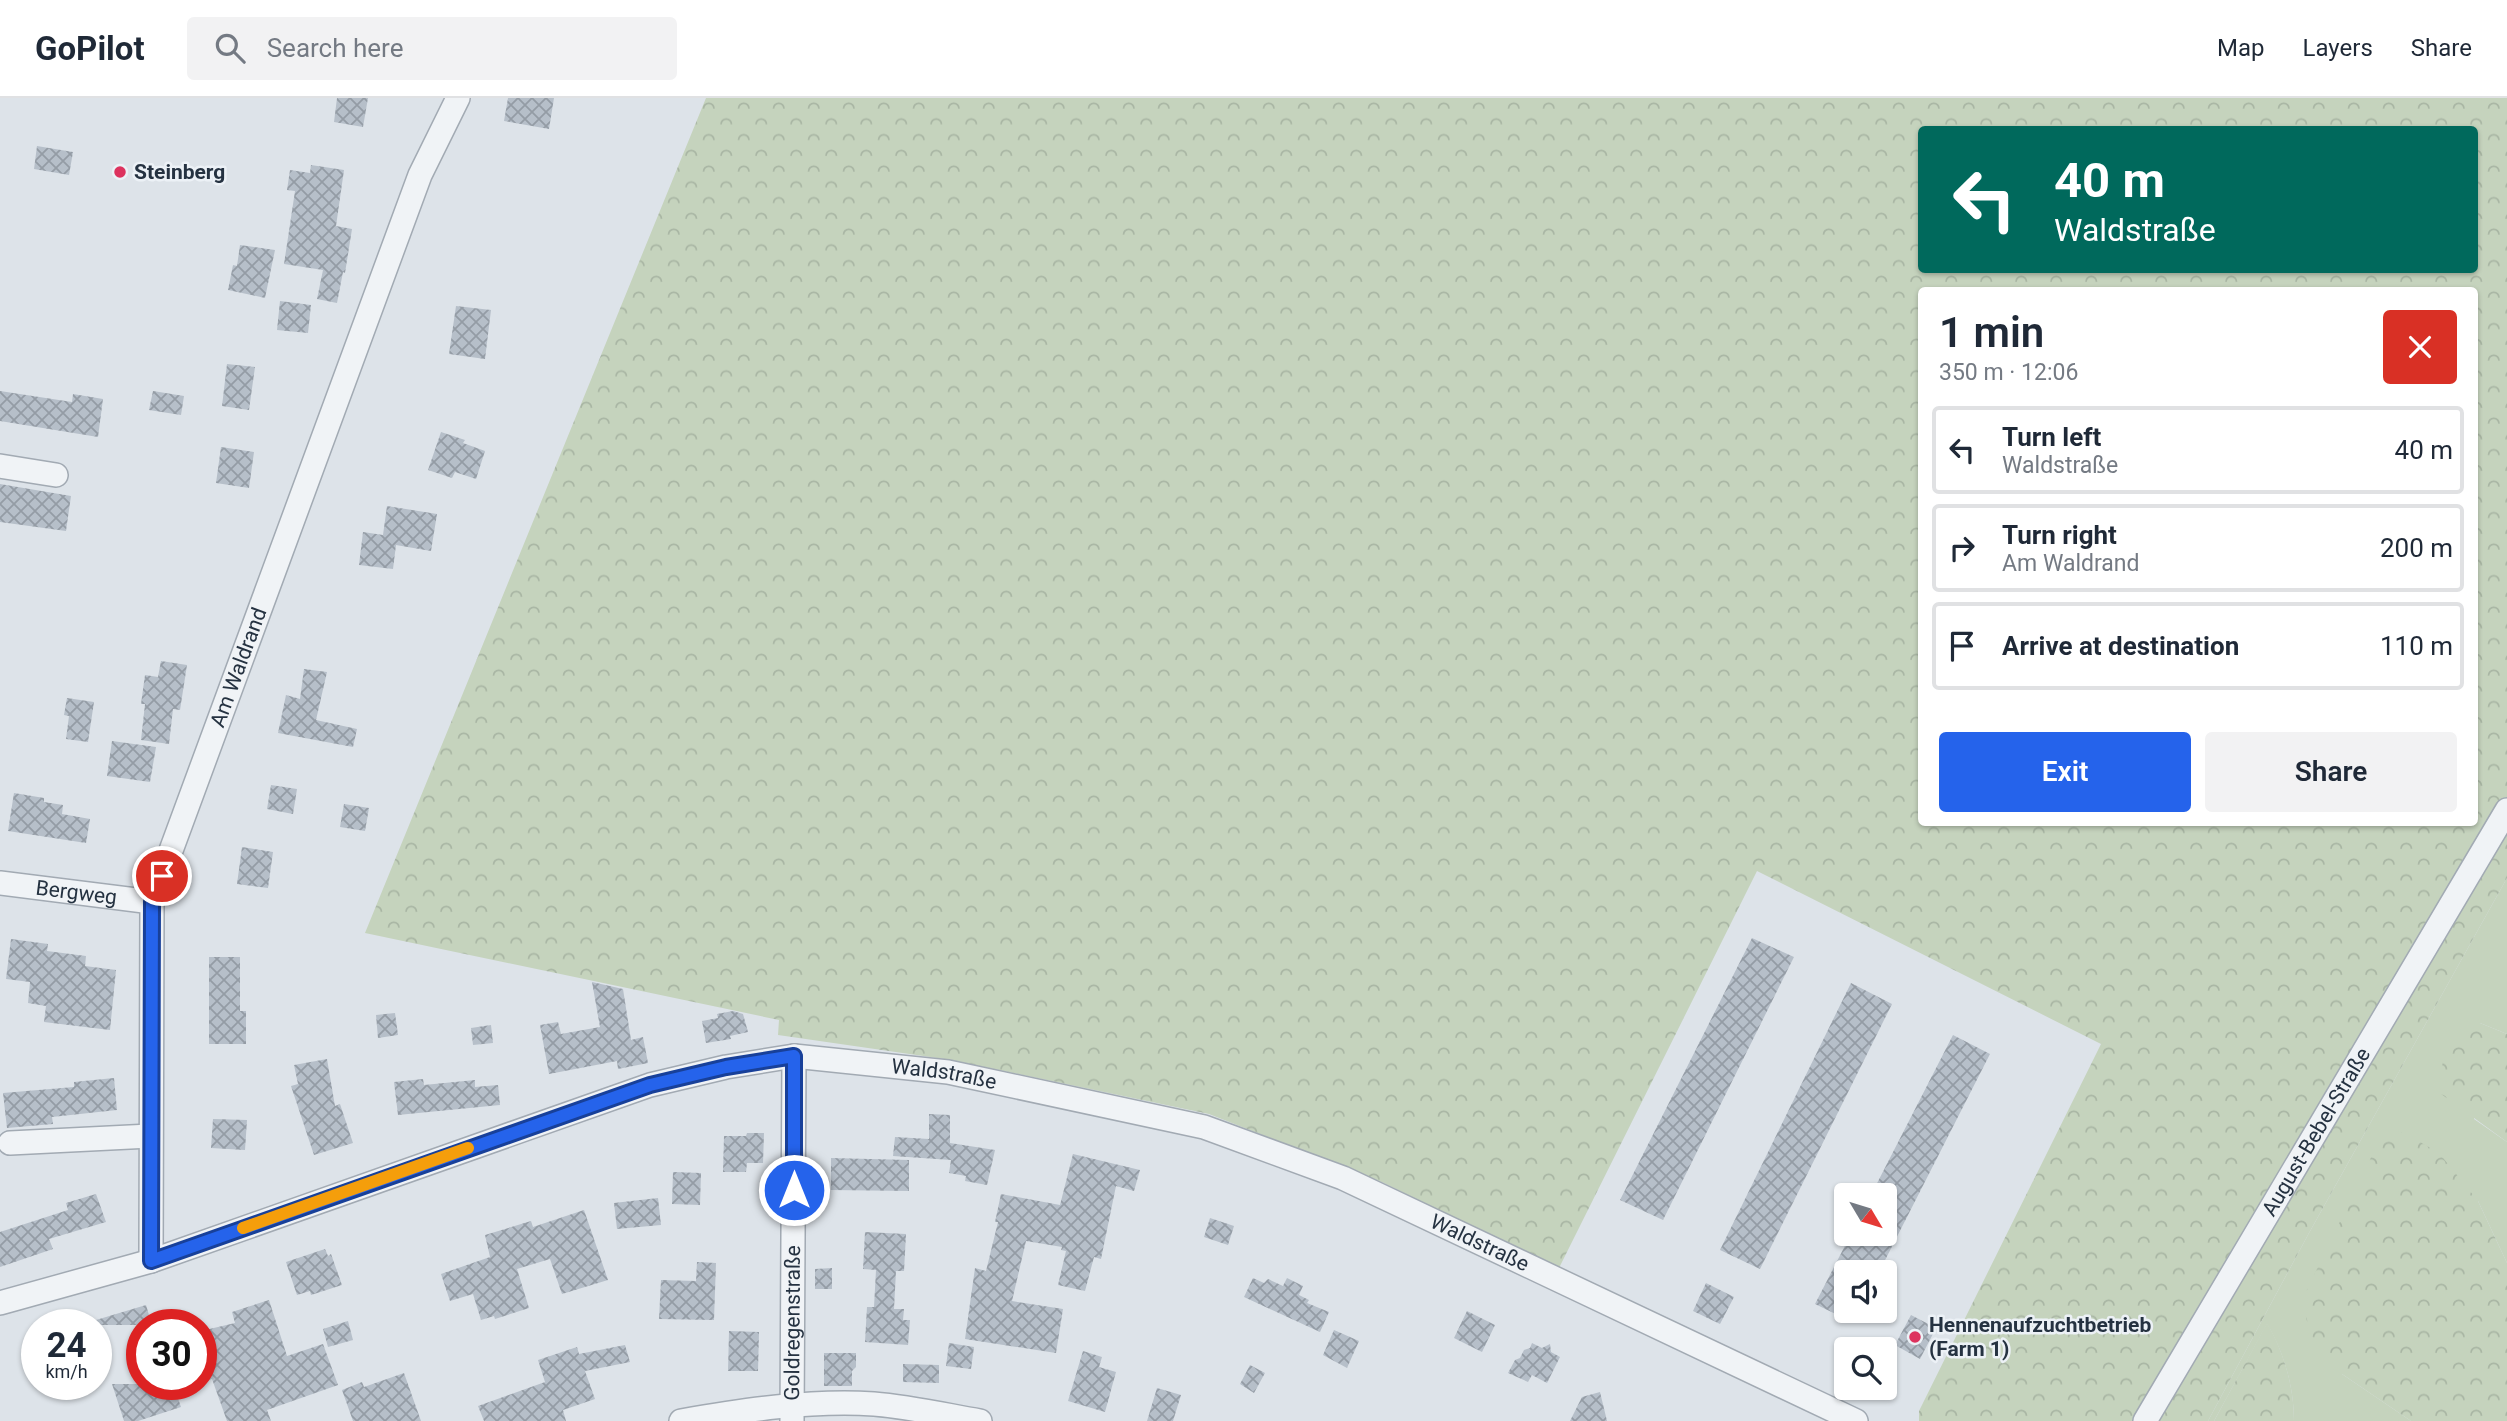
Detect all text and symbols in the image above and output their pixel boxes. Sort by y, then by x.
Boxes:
search box [187,17,677,80]
text: GoPilot [35,29,145,68]
icon: search [211,29,249,67]
text: Search here [267,33,403,63]
text: Map [2217,34,2265,62]
text: Layers [2303,34,2373,62]
text: Share [2411,34,2472,62]
text: 40 m [2054,152,2165,209]
icon: left [1939,154,2030,245]
place label: Steinberg [134,160,225,184]
marker: Steinberg [112,164,128,180]
text: Waldstraße [2054,211,2216,249]
text: 1 min [1939,308,2044,357]
button: close [2383,310,2457,384]
text: 350 m · 12:06 [1939,359,2078,386]
text: Turn left [2002,422,2101,452]
icon: left [1943,431,1981,469]
text: 40 m [2395,435,2453,465]
text: Waldstraße [2002,452,2118,479]
text: Turn right [2002,520,2117,550]
icon: right [1943,529,1981,567]
text: 200 m [2380,533,2453,563]
text: Am Waldrand [2002,550,2140,577]
street label: Am Waldrand [205,604,271,731]
icon: arrive [1943,627,1981,665]
text: Arrive at destination [2002,631,2239,661]
text: 110 m [2380,631,2453,661]
button: Exit [1939,732,2191,812]
button: Share [2205,732,2457,812]
pin [132,846,192,906]
icon: arrive [143,857,181,895]
street label: Bergweg [34,876,118,910]
street label: August-Bebel-Straße [2257,1044,2375,1220]
street label: Waldstraße [890,1054,999,1094]
position arrow [757,1153,831,1227]
north arrow [1834,1183,1897,1246]
map controls [1834,1183,1897,1400]
street label: Waldstraße [1427,1209,1533,1276]
street label: Goldregenstraße [780,1245,805,1401]
button: sound [1834,1260,1897,1323]
speed limit sign: 30 [126,1309,217,1400]
place label: Hennenaufzuchtbetrieb (Farm 1) [1929,1313,2151,1361]
text: 24 [46,1325,87,1366]
marker: Hennenaufzuchtbetrieb (Farm 1) [1907,1329,1923,1345]
button: search [1834,1337,1897,1400]
text: km/h [45,1361,88,1382]

